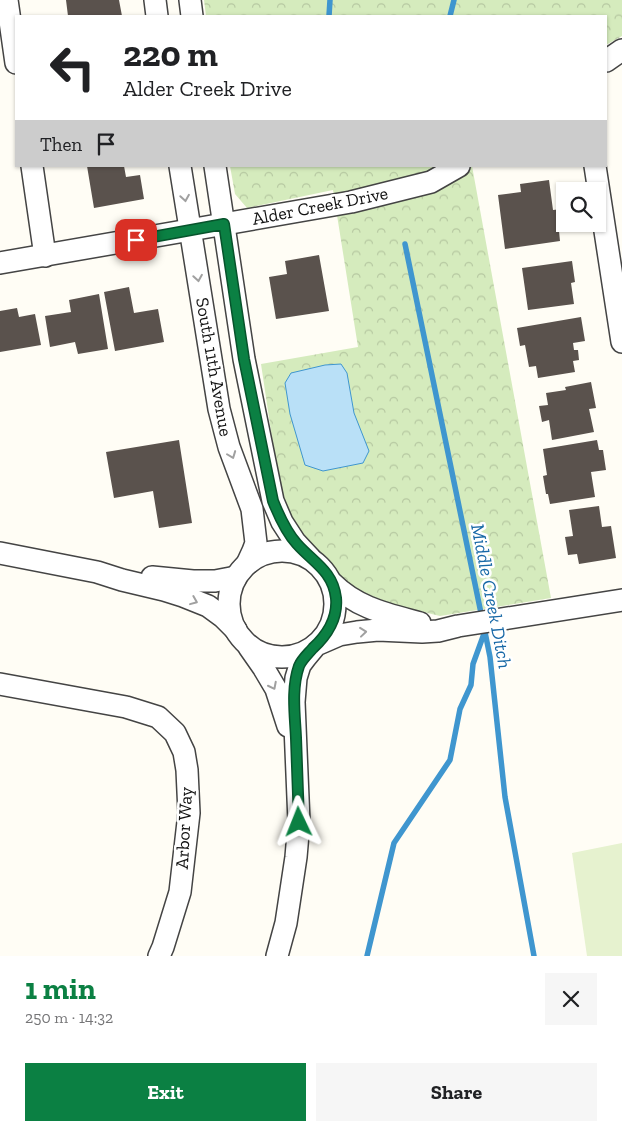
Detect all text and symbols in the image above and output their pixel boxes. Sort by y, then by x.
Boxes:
text: 220 m [123,33,218,75]
icon: left [40,35,105,100]
text: Alder Creek Drive [123,75,292,102]
icon: arrive [92,130,120,158]
text: Then [40,133,82,156]
street label: Alder Creek Drive [250,182,390,230]
map controls [556,182,606,232]
button: search [556,182,606,232]
one-way arrow [179,195,190,203]
pin [115,219,157,261]
icon: arrive [122,226,150,254]
one-way arrow [192,274,202,283]
street label: South 11th Avenue [191,296,237,438]
one-way arrow [226,450,236,459]
water label: Middle Creek Ditch [466,522,517,670]
one-way arrow [189,594,198,605]
one-way arrow [359,626,367,637]
one-way arrow [267,680,277,689]
street label: Arbor Way [171,785,197,870]
position arrow [272,795,324,847]
text: 1 min [25,971,96,1007]
button: close [545,973,597,1025]
text: 250 m · 14:32 [25,1008,113,1027]
button: Exit [25,1063,306,1121]
button: Share [316,1063,597,1121]

